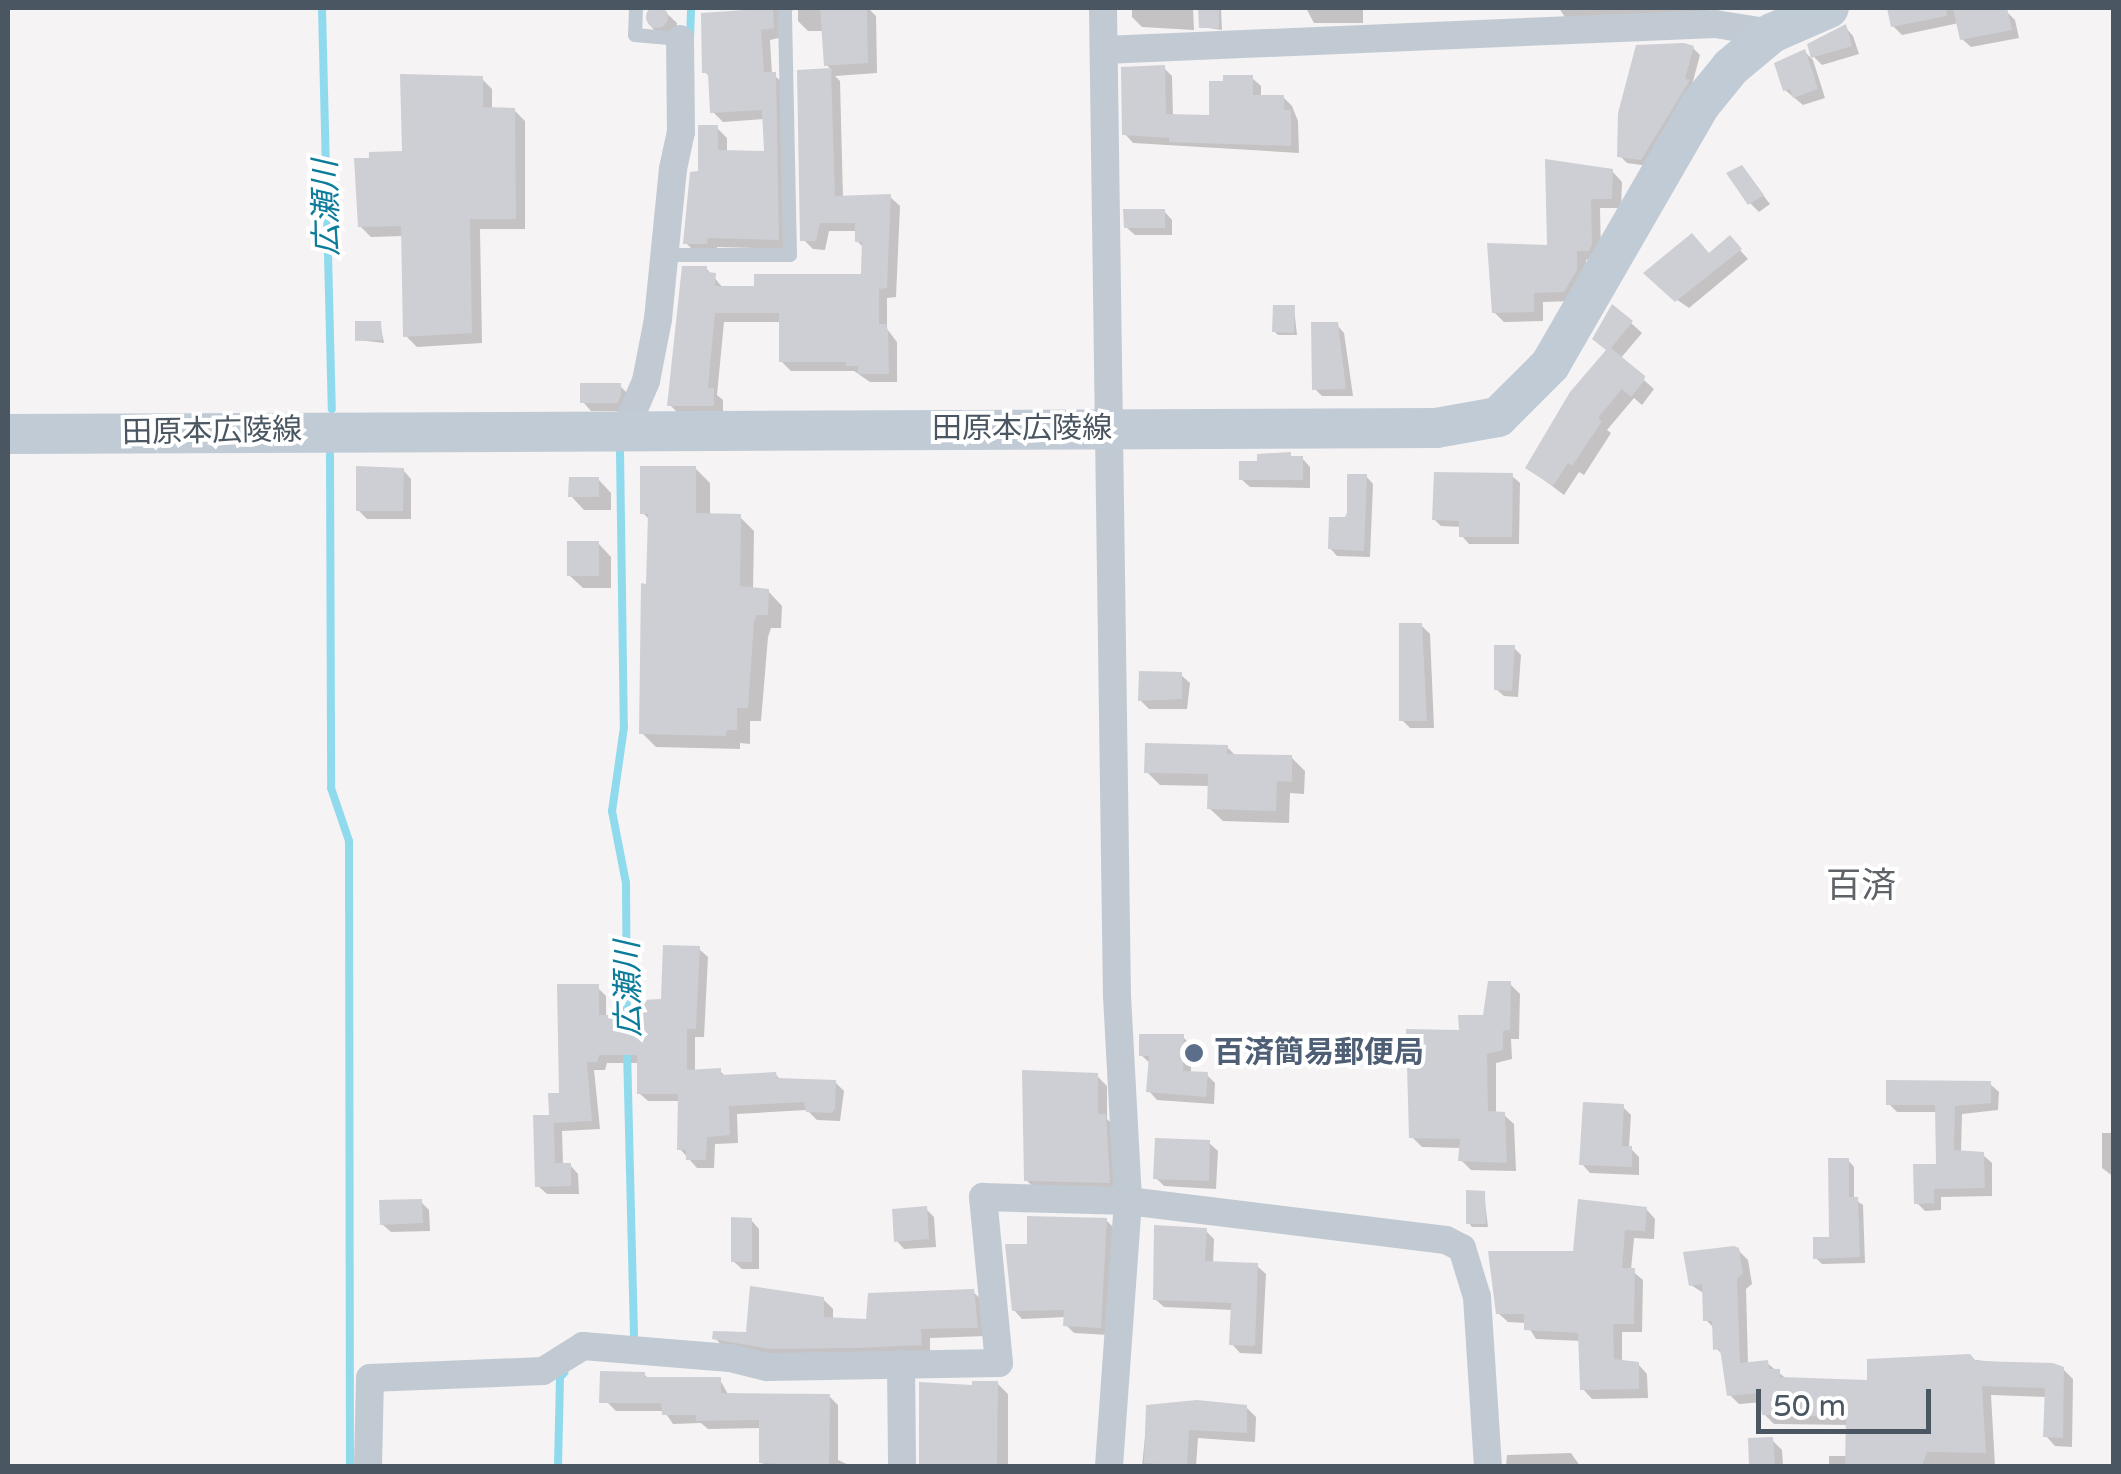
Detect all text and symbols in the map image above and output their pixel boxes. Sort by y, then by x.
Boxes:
water label: 広瀬川 [307,160,347,256]
street label: 田原本広陵線 [932,411,1112,447]
street label: 田原本広陵線 [122,412,302,452]
district label: 百済 [1826,865,1896,907]
water label: 広瀬川 [609,941,649,1037]
place label: 百済簡易郵便局 [1214,1035,1424,1071]
marker: 百済簡易郵便局 [1183,1042,1205,1064]
scale bar [1761,1369,1936,1431]
text: 50 m [1773,1388,1846,1425]

